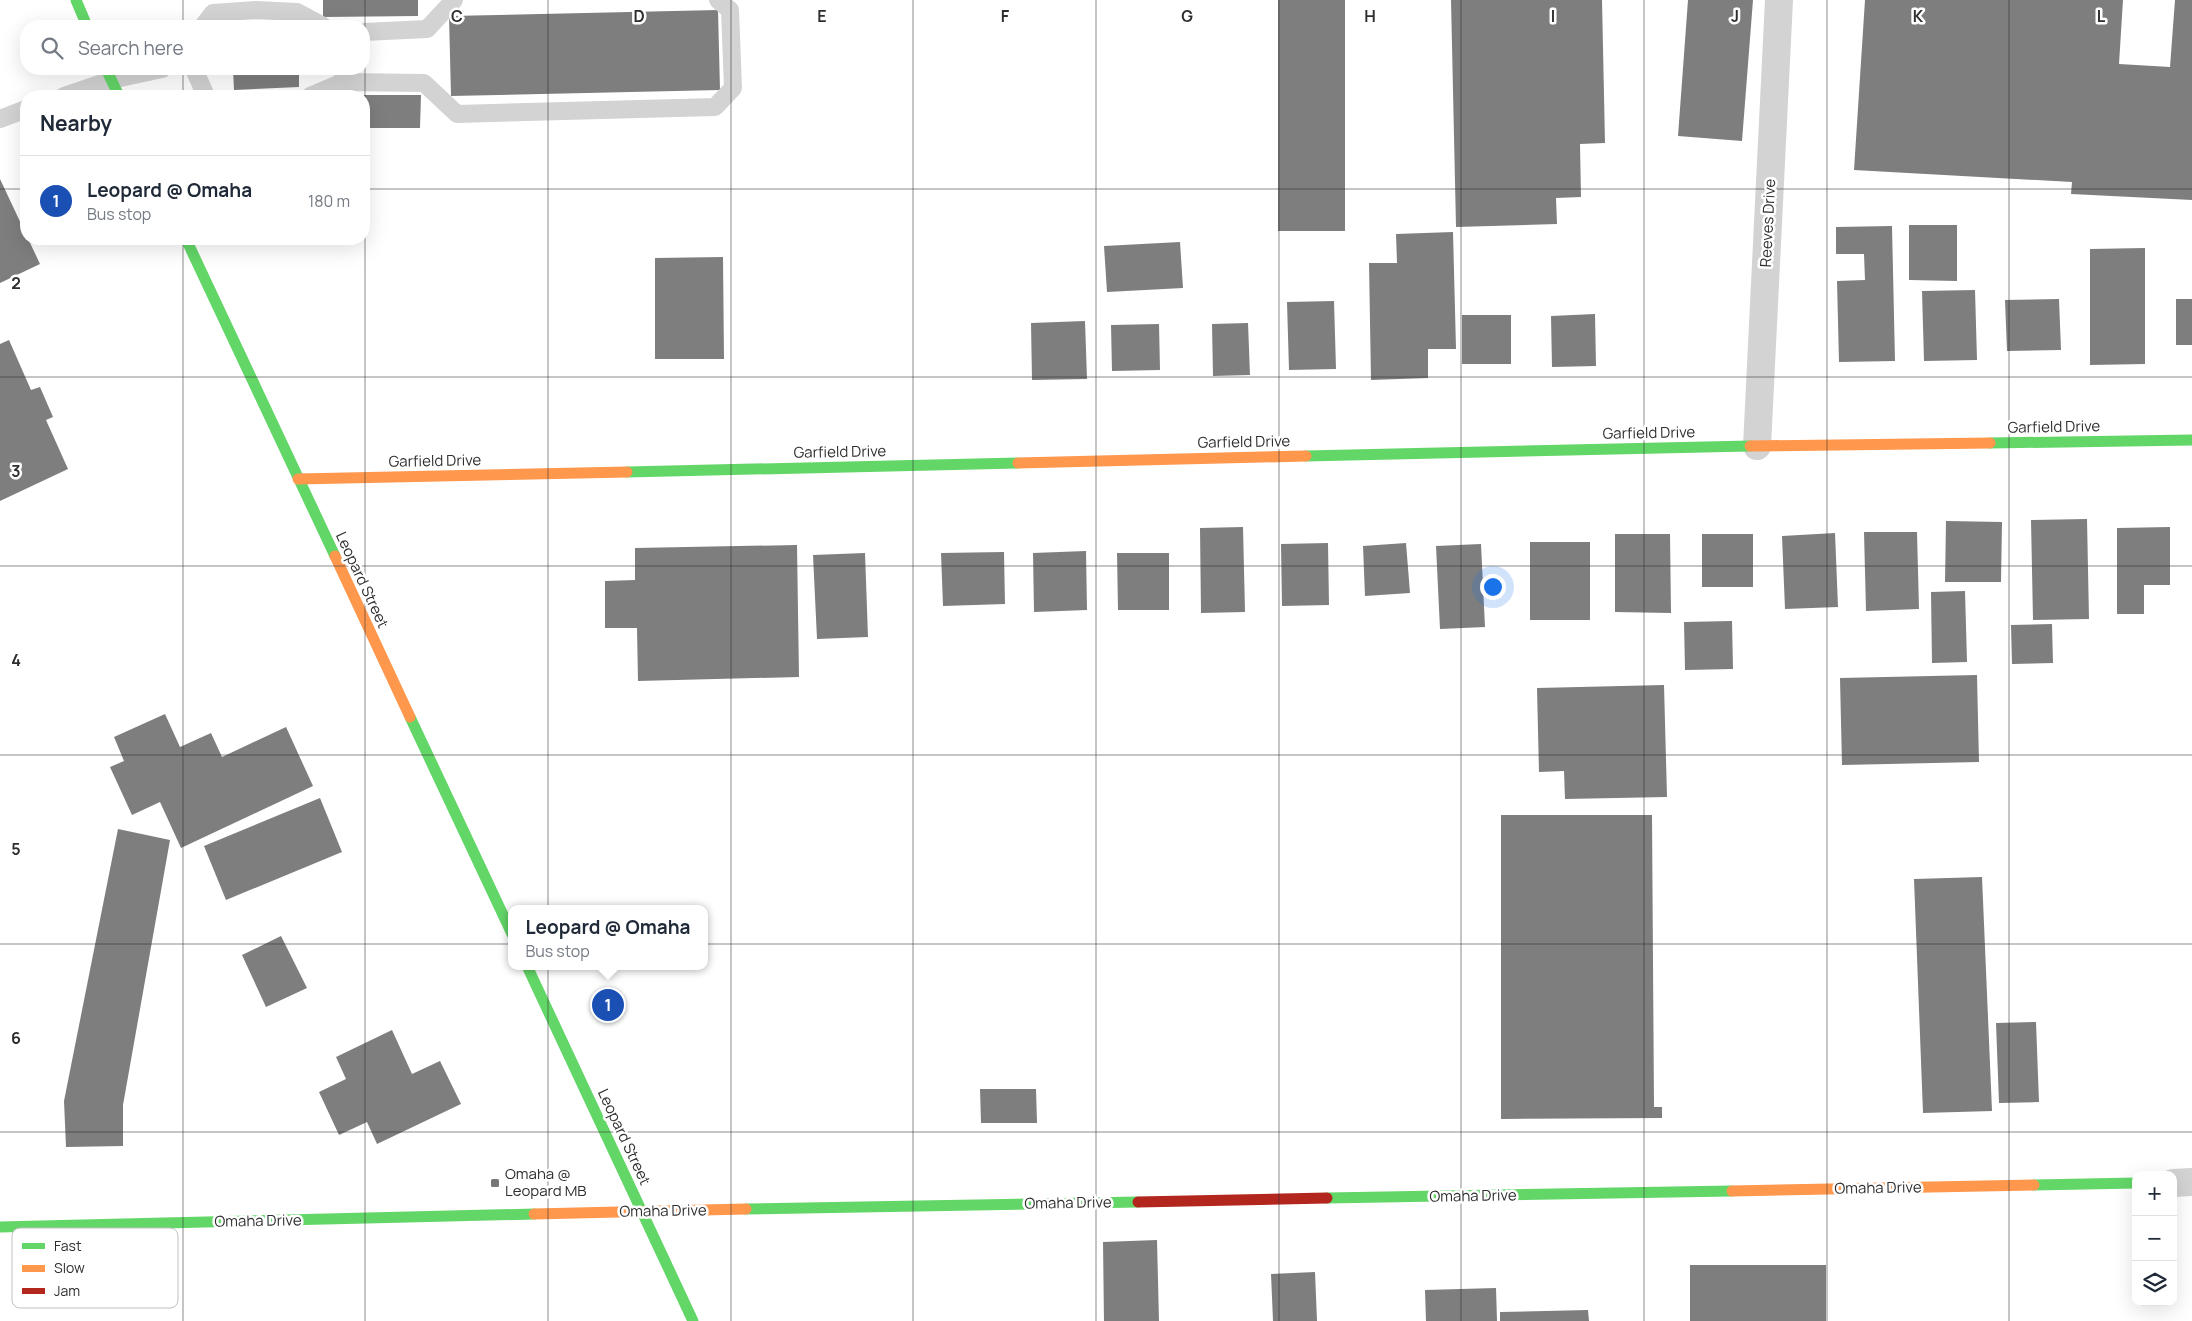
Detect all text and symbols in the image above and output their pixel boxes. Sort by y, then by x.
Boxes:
text: C [451,5,463,27]
text: D [633,5,645,27]
text: E [817,5,827,27]
text: F [1001,5,1010,27]
text: G [1181,5,1193,27]
text: H [1364,5,1376,27]
text: I [1551,5,1555,27]
text: J [1731,5,1739,27]
text: K [1913,5,1924,27]
text: L [2097,5,2106,27]
search box [20,20,370,75]
icon: search [38,34,66,62]
text: Search here [78,35,184,61]
text: Nearby [40,109,112,137]
text: Leopard @ Omaha [87,177,252,203]
street label: Reeves Drive [1755,178,1780,268]
text: 1 [52,190,60,212]
text: 180 m [308,190,350,212]
text: Bus stop [87,203,151,225]
text: 2 [11,272,21,294]
street label: Garfield Drive [2008,415,2101,438]
street label: Garfield Drive [1603,421,1696,444]
street label: Garfield Drive [1198,430,1291,453]
street label: Garfield Drive [794,440,887,463]
street label: Garfield Drive [389,449,482,472]
text: 3 [11,460,21,482]
street label: Leopard Street [331,528,394,631]
your location [1480,574,1506,600]
text: 4 [11,649,21,671]
text: 5 [11,838,21,860]
popup [508,905,708,970]
text: Leopard @ Omaha [525,914,691,940]
text: Bus stop [525,940,590,962]
pin: 1 [592,986,624,1024]
text: 6 [11,1027,21,1049]
street label: Leopard Street [593,1085,656,1188]
place label: Omaha @ Leopard MB [505,1163,586,1201]
map controls [2132,1171,2177,1306]
button: + [2132,1171,2177,1216]
street label: Omaha Drive [1834,1176,1922,1199]
marker: Omaha @ Leopard MB [489,1177,501,1189]
street label: Omaha Drive [1429,1184,1517,1207]
street label: Omaha Drive [1024,1191,1112,1214]
street label: Omaha Drive [619,1199,707,1222]
street label: Omaha Drive [214,1209,302,1232]
button: − [2132,1216,2177,1261]
legend [12,1228,178,1308]
text: Fast [54,1236,82,1255]
text: Slow [54,1258,85,1277]
button: layers [2132,1261,2177,1306]
text: Jam [54,1281,80,1300]

